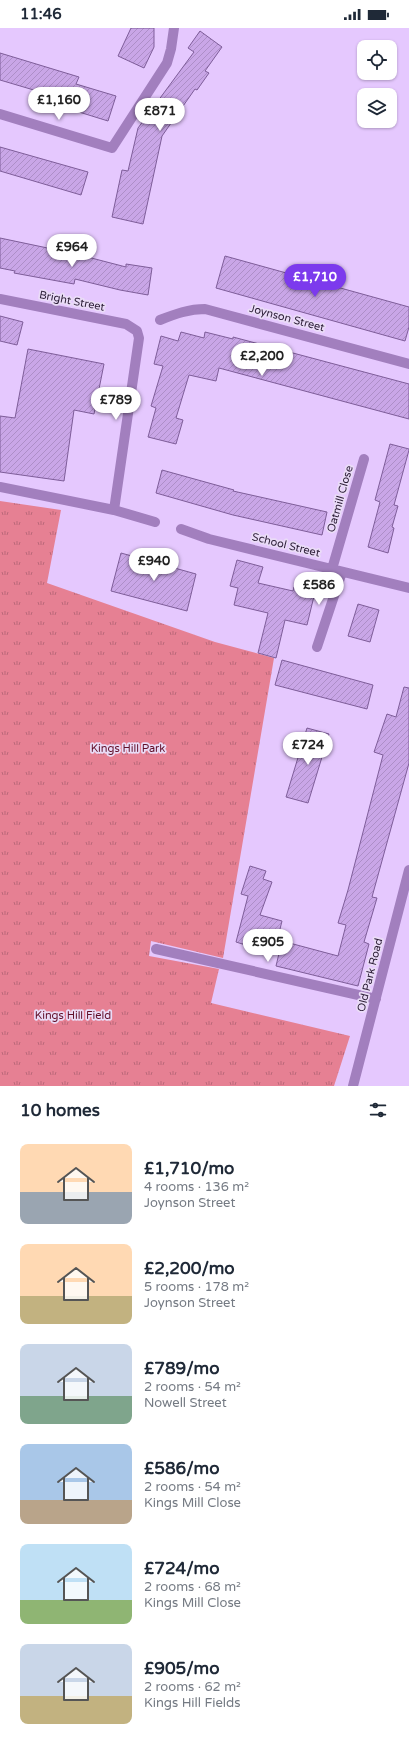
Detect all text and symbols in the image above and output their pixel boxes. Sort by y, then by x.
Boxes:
text: 11:46 [20,5,62,23]
map controls [357,40,397,128]
button: locate [357,40,397,80]
pin: £1,160 [26,87,92,121]
button: layers [357,88,397,128]
text: £1,160 [37,92,81,108]
pin: £871 [136,98,184,132]
text: £871 [144,103,176,119]
pin: £964 [48,234,96,268]
text: £964 [56,239,88,255]
pin: £1,710 [282,264,348,298]
text: £1,710 [293,269,337,285]
street label: Bright Street [38,288,106,314]
street label: Joynson Street [248,302,326,334]
pin: £2,200 [229,343,295,377]
text: £2,200 [240,348,284,364]
pin: £789 [92,387,140,421]
text: £789 [100,392,132,408]
street label: Oatmill Close [324,464,356,534]
street label: School Street [251,530,321,560]
pin: £940 [130,548,178,582]
text: £940 [138,553,170,569]
pin: £586 [295,572,343,606]
text: £586 [303,577,335,593]
pin: £724 [284,732,332,766]
text: £724 [292,737,324,753]
park label: Kings Hill Park [91,742,165,755]
pin: £905 [244,929,292,963]
text: £905 [252,934,284,950]
street label: Old Park Road [355,937,385,1013]
park label: Kings Hill Field [35,1009,111,1022]
icon: filters [367,1099,389,1121]
text: 10 homes [20,1100,100,1121]
text: £1,710/mo [144,1158,234,1179]
icon: home [52,1160,100,1208]
text: 4 rooms · 136 m² [144,1179,249,1195]
text: Joynson Street [144,1195,235,1211]
text: £2,200/mo [144,1258,235,1279]
icon: home [52,1260,100,1308]
text: 5 rooms · 178 m² [144,1279,249,1295]
text: Joynson Street [144,1295,235,1311]
text: £789/mo [144,1358,220,1379]
icon: home [52,1360,100,1408]
text: 2 rooms · 54 m² [144,1379,241,1395]
text: Nowell Street [144,1395,227,1411]
text: £586/mo [144,1458,220,1479]
icon: home [52,1460,100,1508]
text: 2 rooms · 54 m² [144,1479,241,1495]
text: Kings Mill Close [144,1495,241,1511]
text: £724/mo [144,1558,220,1579]
icon: home [52,1560,100,1608]
text: 2 rooms · 68 m² [144,1579,241,1595]
text: Kings Mill Close [144,1595,241,1611]
text: £905/mo [144,1658,220,1679]
icon: home [52,1660,100,1708]
text: 2 rooms · 62 m² [144,1679,241,1695]
text: Kings Hill Fields [144,1695,241,1711]

